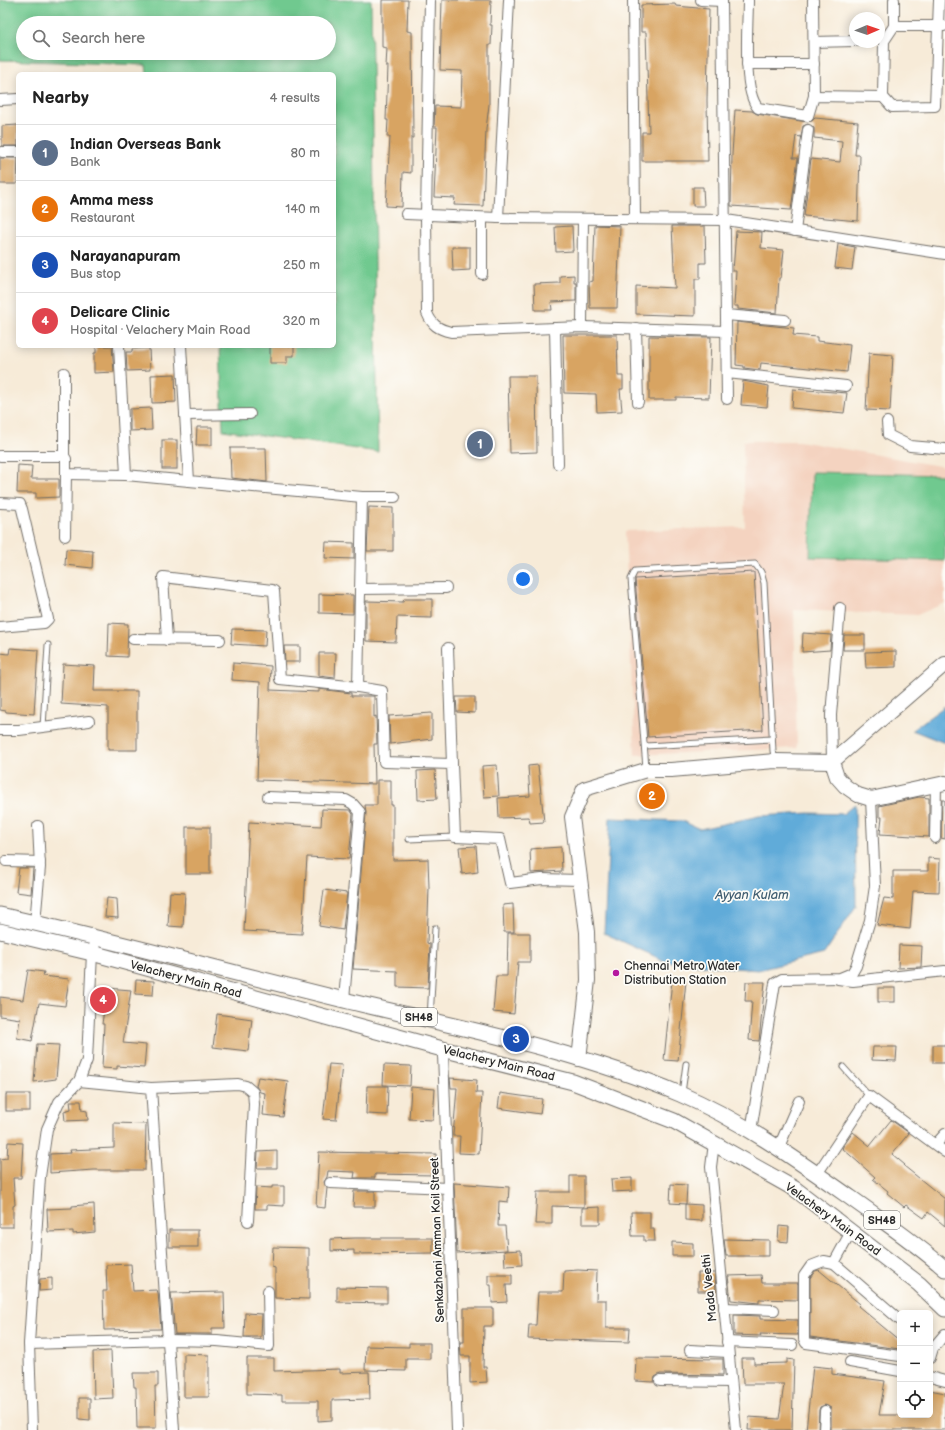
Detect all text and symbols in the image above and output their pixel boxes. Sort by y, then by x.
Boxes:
north arrow [849,12,885,48]
search box [16,16,336,60]
icon: search [30,27,52,49]
text: Search here [62,29,145,48]
text: Nearby [32,88,89,108]
text: 4 results [270,90,320,106]
text: Indian Overseas Bank [70,135,221,154]
text: 1 [42,145,48,161]
text: 80 m [291,145,320,161]
text: Bank [70,154,100,170]
text: Amma mess [70,191,153,210]
text: 2 [41,201,49,217]
text: 140 m [285,201,320,217]
text: Restaurant [70,210,135,226]
text: Narayanapuram [70,247,180,266]
text: 3 [41,257,49,273]
text: 250 m [283,257,320,273]
text: Bus stop [70,266,121,282]
text: Delicare Clinic [70,303,170,322]
text: 4 [41,313,49,329]
text: 320 m [282,313,320,329]
text: Hospital · Velachery Main Road [70,322,250,338]
pin: 1 [467,429,493,459]
your location [513,569,533,589]
pin: 2 [639,781,665,811]
water label: Ayyan Kulam [714,887,789,903]
street label: Velachery Main Road [128,957,243,1002]
place label: Chennai Metro Water Distribution Station [624,959,740,988]
marker: Chennai Metro Water Distribution Station [611,968,621,978]
pin: 4 [90,985,116,1015]
road number: SH48 [401,1008,437,1026]
pin: 3 [503,1024,529,1054]
street label: Velachery Main Road [441,1042,557,1085]
street label: Senkazhani Amman Koil Street [427,1157,448,1323]
street label: Velachery Main Road [782,1180,884,1259]
road number: SH48 [864,1211,900,1229]
street label: Mada Veethi [698,1253,720,1322]
map controls [897,1310,933,1418]
button: + [897,1310,933,1346]
button: − [897,1346,933,1382]
button: locate [897,1382,933,1418]

